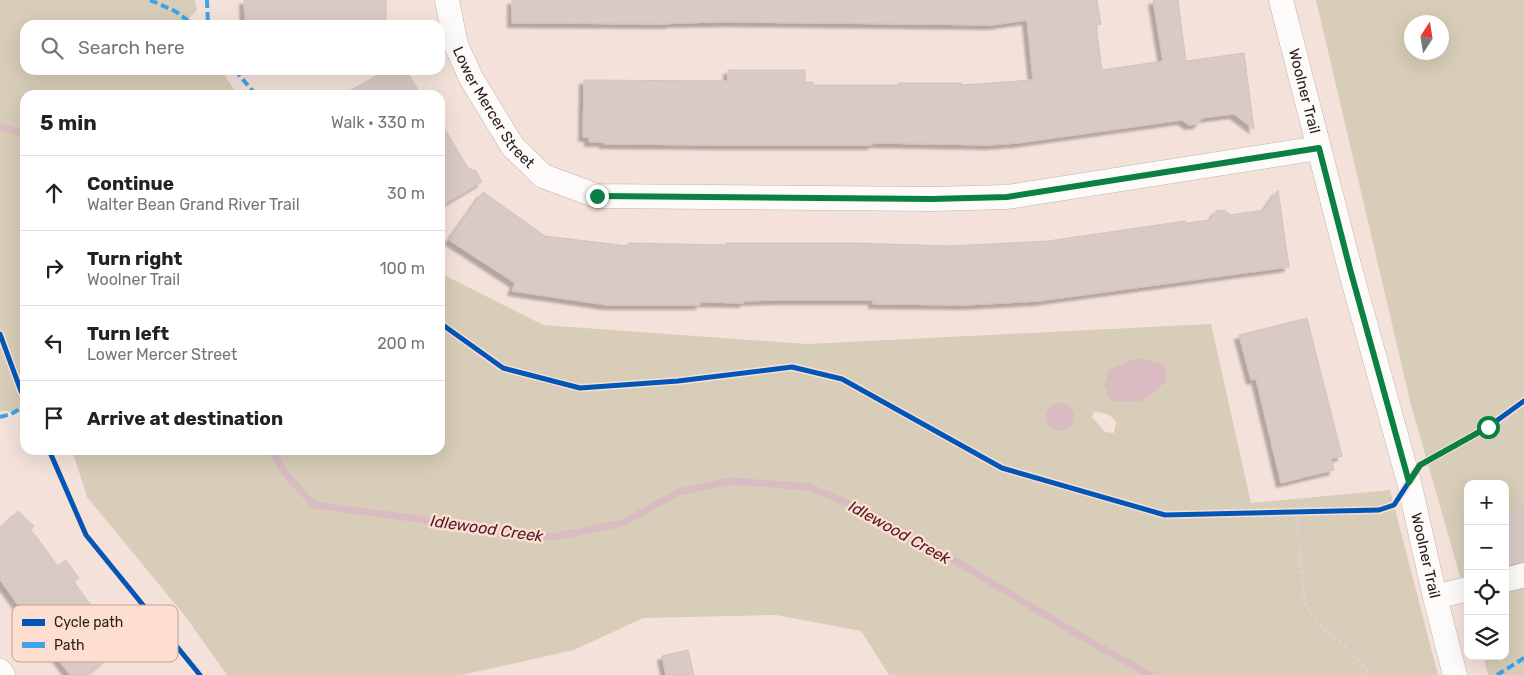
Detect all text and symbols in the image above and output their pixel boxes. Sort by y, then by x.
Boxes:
north arrow [1404,15,1449,60]
search box [20,20,445,75]
icon: search [38,34,66,62]
text: Search here [78,36,185,59]
street label: Lower Mercer Street [449,44,538,172]
street label: Woolner Trail [1285,46,1324,136]
text: 5 min [40,110,97,135]
text: Walk · 330 m [331,113,425,132]
text: Continue [87,172,174,195]
icon: ahead [40,179,68,207]
text: 30 m [387,184,425,203]
route end [586,185,609,208]
text: Walter Bean Grand River Trail [87,195,300,214]
text: Turn right [87,247,182,270]
icon: right [40,254,68,282]
text: 100 m [380,259,425,278]
text: Woolner Trail [87,270,180,289]
text: Turn left [87,322,169,345]
icon: left [40,329,68,357]
text: 200 m [377,334,425,353]
text: Lower Mercer Street [87,345,237,364]
icon: arrive [40,404,68,432]
text: Arrive at destination [87,407,283,430]
route start [1477,416,1500,439]
map controls [1464,480,1509,660]
button: + [1464,480,1509,525]
water label: Idlewood Creek [845,497,955,569]
water label: Idlewood Creek [429,511,545,546]
street label: Woolner Trail [1407,511,1444,600]
button: − [1464,525,1509,570]
button: locate [1464,570,1509,615]
legend [12,605,178,662]
text: Cycle path [54,614,123,631]
button: layers [1464,615,1509,660]
text: Path [54,637,85,654]

